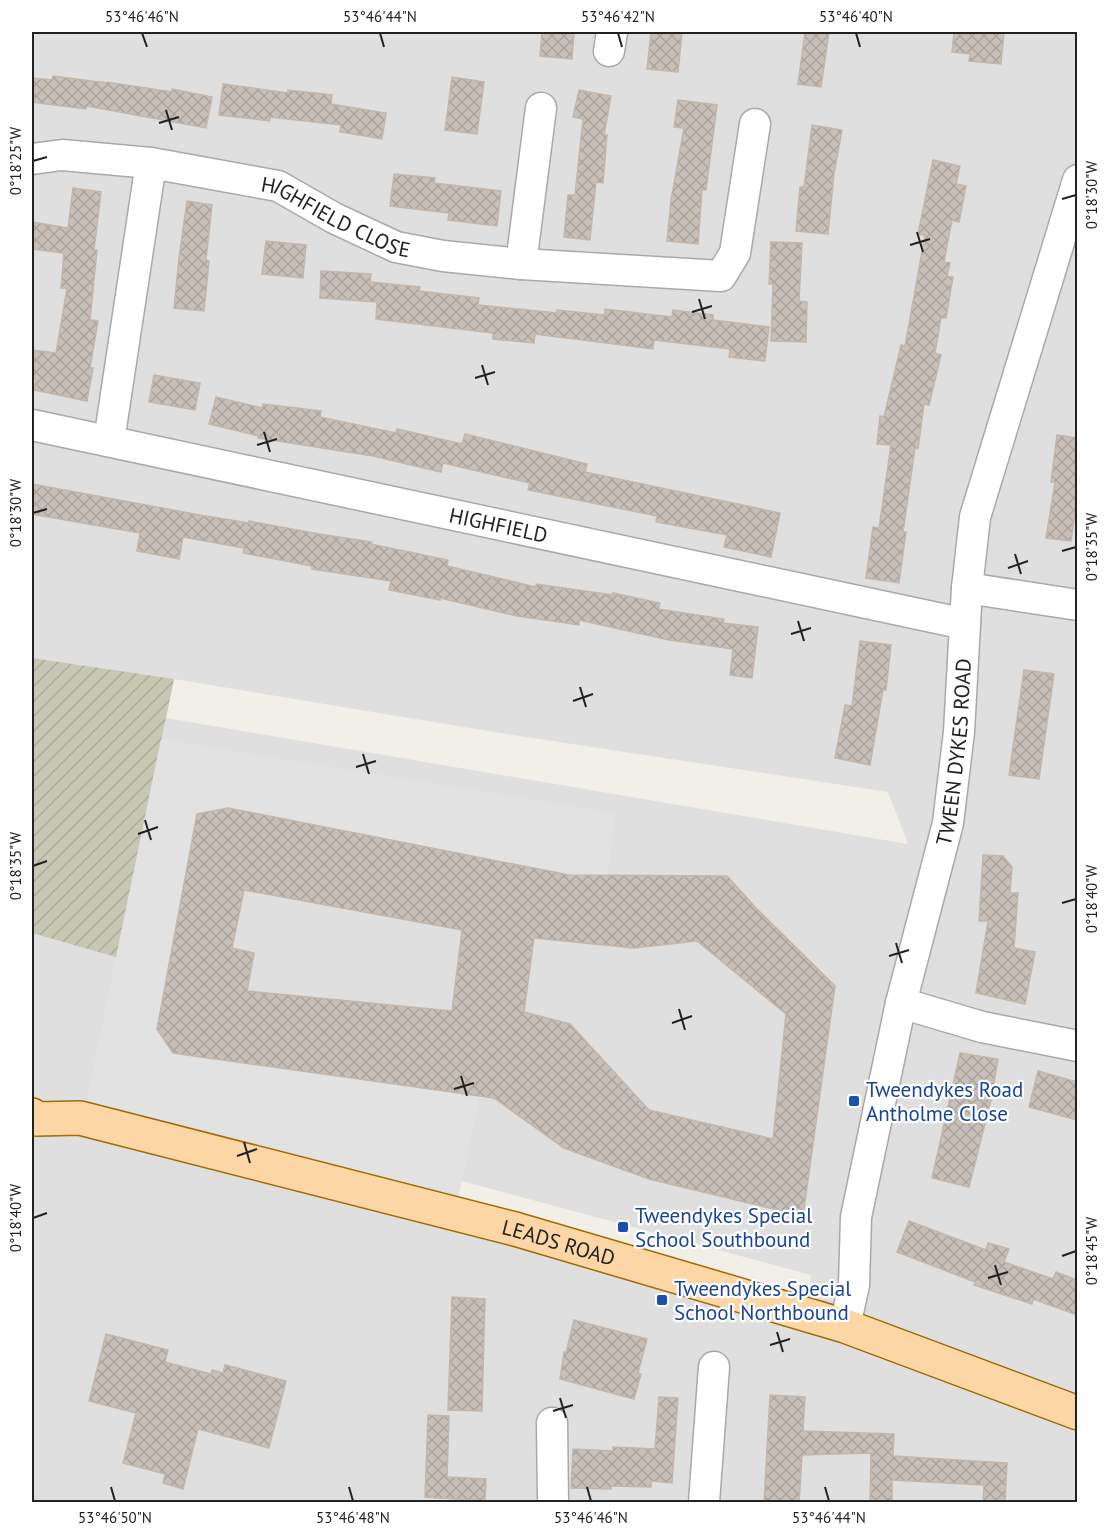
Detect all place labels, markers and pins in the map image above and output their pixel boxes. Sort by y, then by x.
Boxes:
place label: Tweendykes Road Antholme Close [866,1076,1023,1127]
marker: Tweendykes Road Antholme Close [847,1094,861,1108]
place label: Tweendykes Special School Southbound [635,1202,812,1253]
marker: Tweendykes Special School Southbound [616,1220,630,1234]
place label: Tweendykes Special School Northbound [674,1275,851,1326]
marker: Tweendykes Special School Northbound [655,1293,669,1307]

